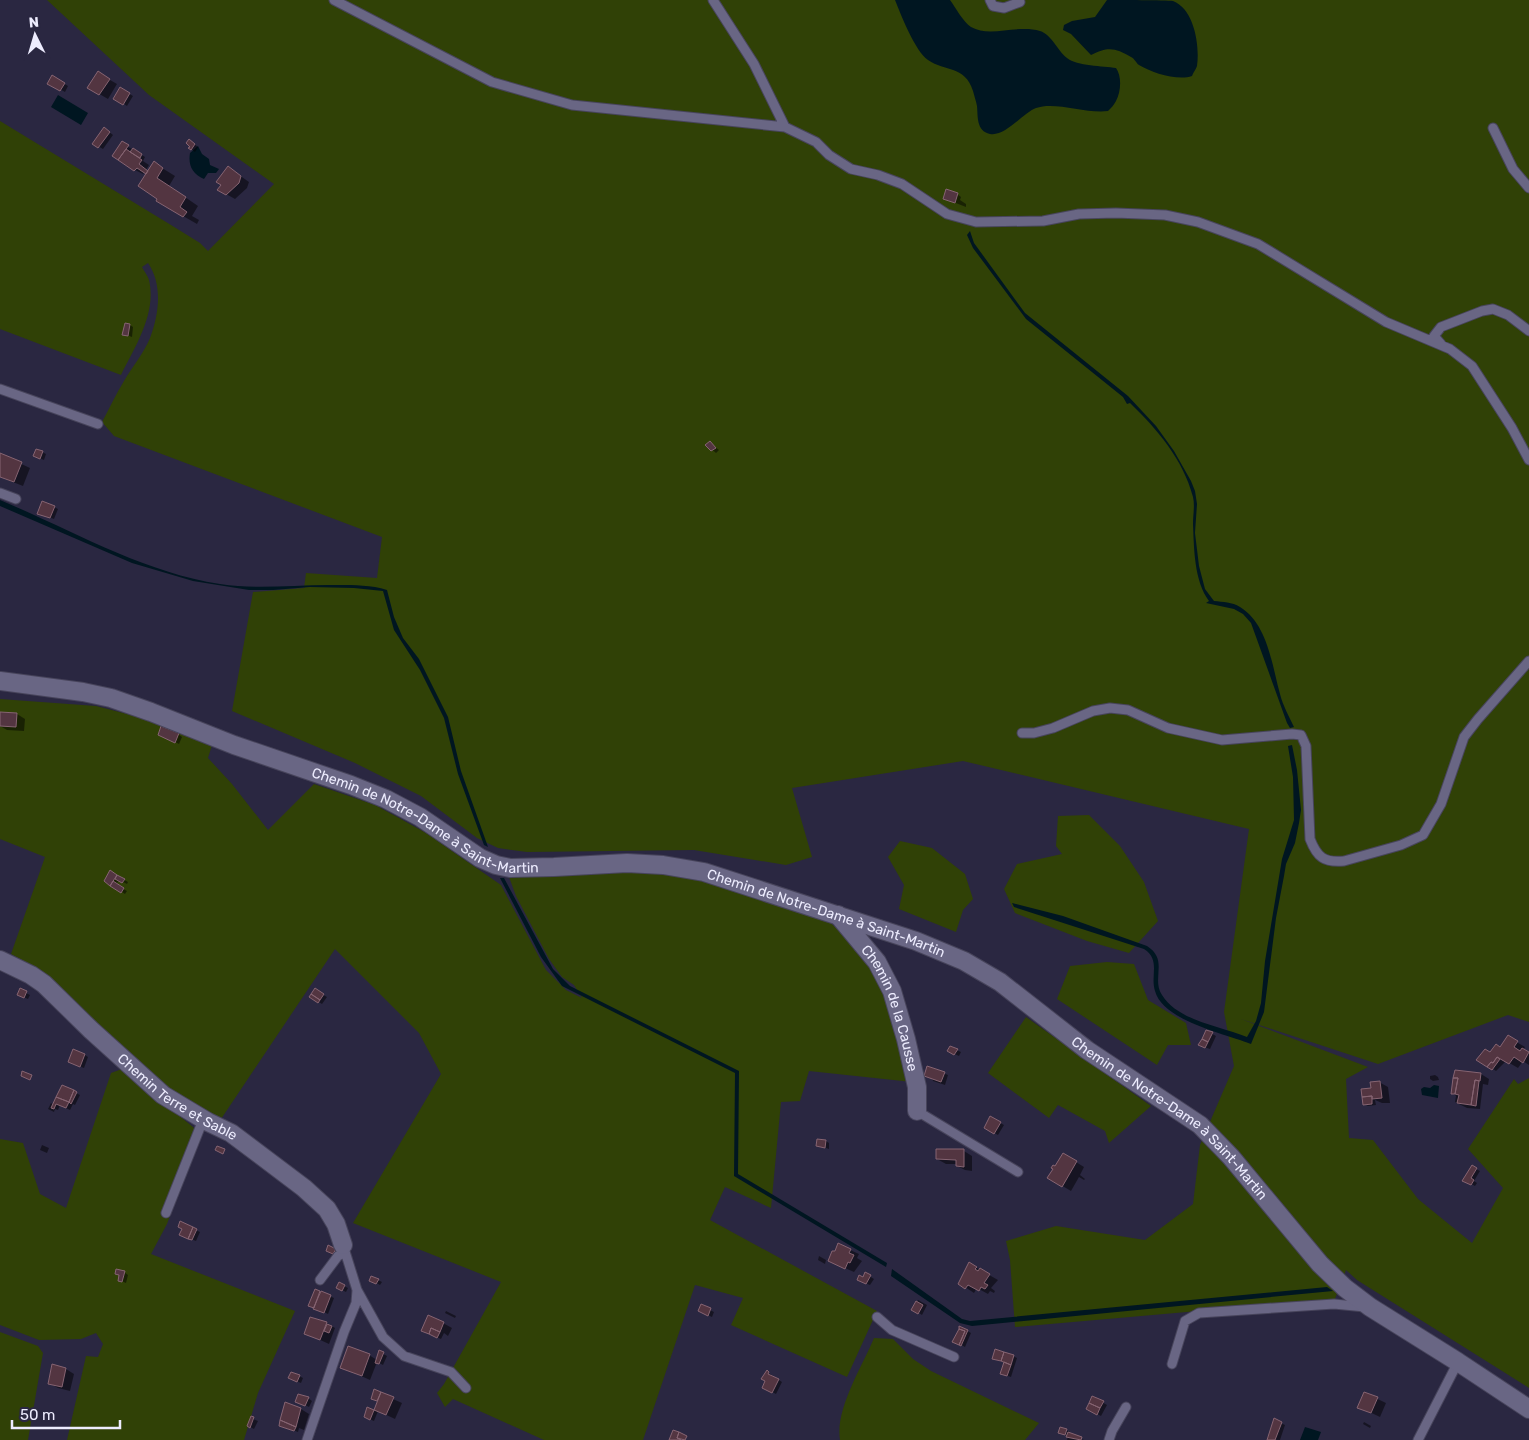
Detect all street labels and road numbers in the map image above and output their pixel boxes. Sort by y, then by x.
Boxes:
street label: Chemin de Notre-Dame à Saint-Martin [310,764,539,877]
street label: Chemin de Notre-Dame à Saint-Martin [705,865,948,961]
street label: Chemin de la Causse [858,941,922,1073]
street label: Chemin de Notre-Dame à Saint-Martin [1068,1033,1271,1203]
street label: Chemin Terre et Sable [114,1050,241,1144]

